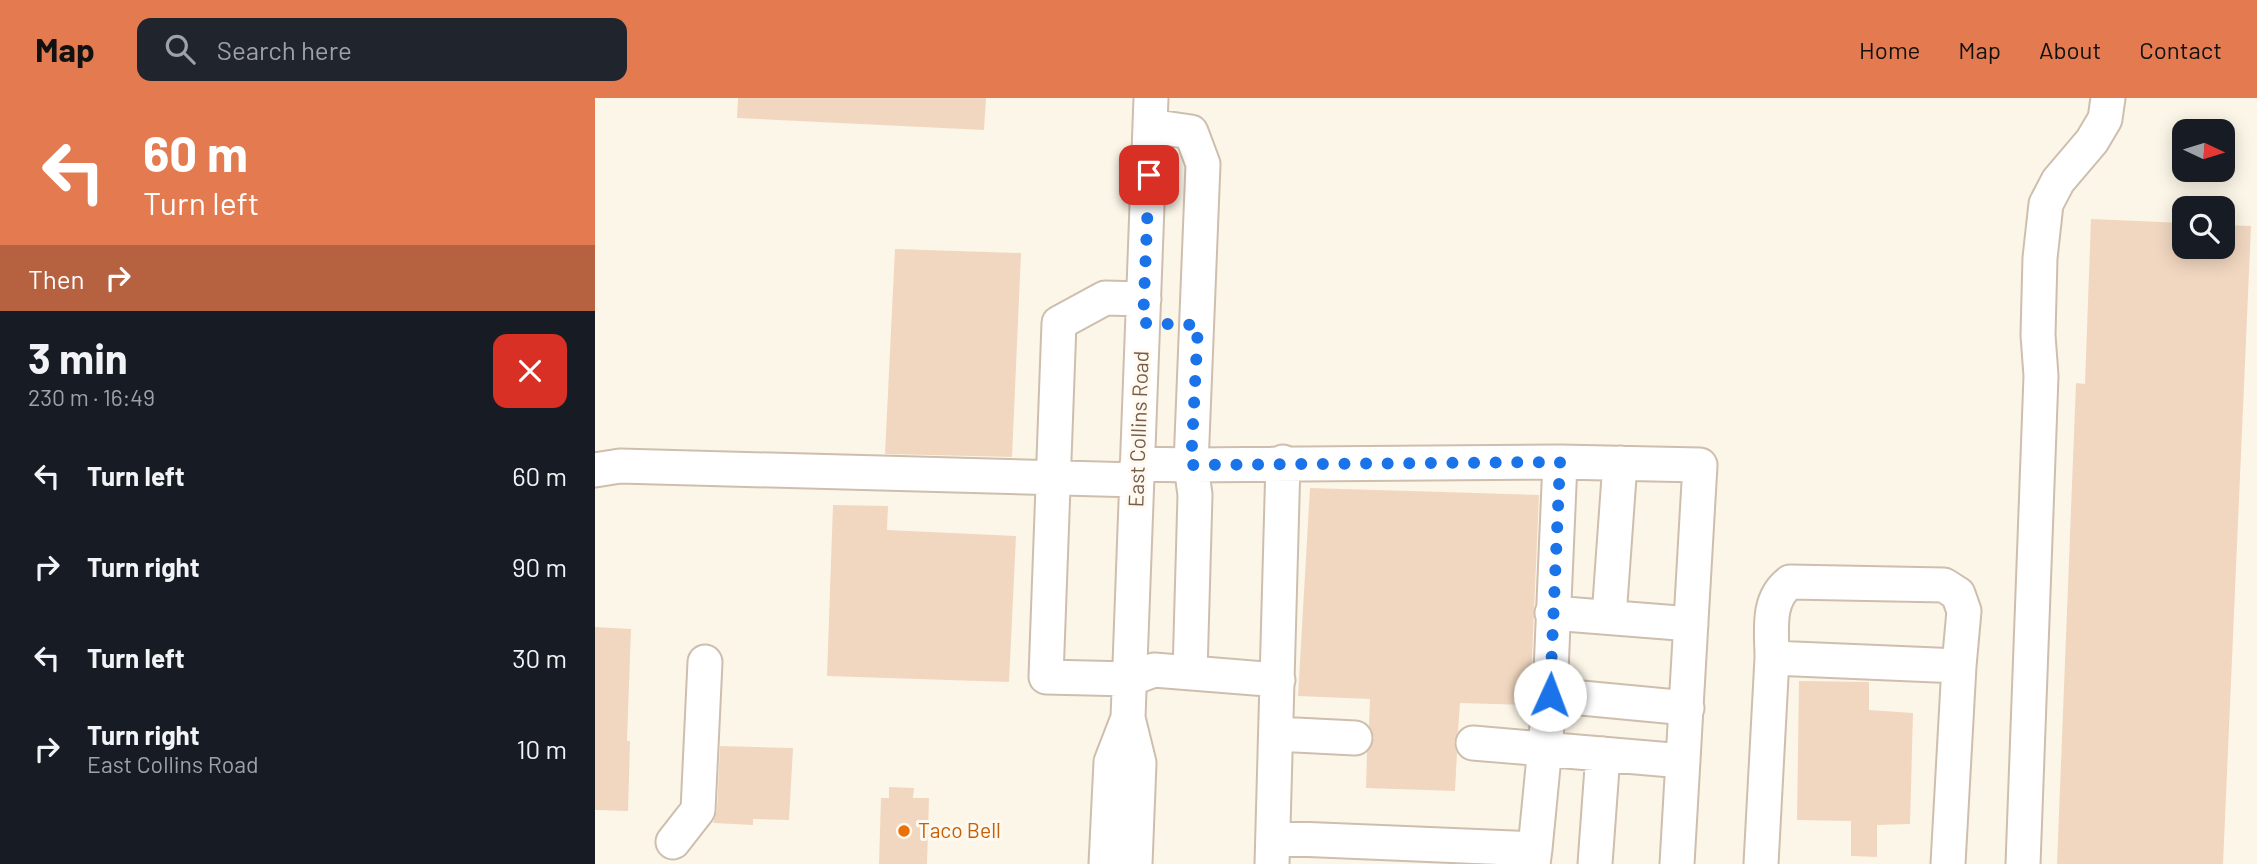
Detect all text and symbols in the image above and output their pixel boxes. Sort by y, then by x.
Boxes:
search box [137,18,627,81]
text: Map [35,29,95,69]
icon: search [161,30,199,68]
text: Search here [217,34,352,65]
text: Home [1859,35,1920,64]
text: Map [1958,35,2001,64]
text: About [2039,35,2101,64]
text: Contact [2139,35,2222,64]
north arrow [2172,119,2235,182]
map controls [2172,119,2235,259]
text: 60 m [143,123,248,182]
icon: left [28,126,119,217]
pin [1119,145,1179,205]
icon: arrive [1130,156,1168,194]
text: Turn left [143,183,260,221]
button: search [2172,196,2235,259]
icon: right [99,259,137,297]
text: Then [28,263,85,294]
text: 3 min [28,332,128,382]
button: close [493,334,567,408]
street label: East Collins Road [1122,350,1153,508]
text: 230 m · 16:49 [28,383,155,411]
icon: left [28,457,66,495]
text: Turn left [87,460,185,491]
text: 60 m [512,460,567,491]
icon: right [28,548,66,586]
text: Turn right [87,551,200,582]
text: 90 m [512,551,567,582]
icon: left [28,639,66,677]
text: Turn left [87,642,185,673]
text: 30 m [512,642,567,673]
position arrow [1513,658,1587,732]
text: Turn right [87,719,200,750]
icon: right [28,730,66,768]
text: 10 m [517,733,567,764]
text: East Collins Road [87,750,259,778]
place label: Taco Bell [918,817,1001,842]
marker: Taco Bell [896,823,912,839]

